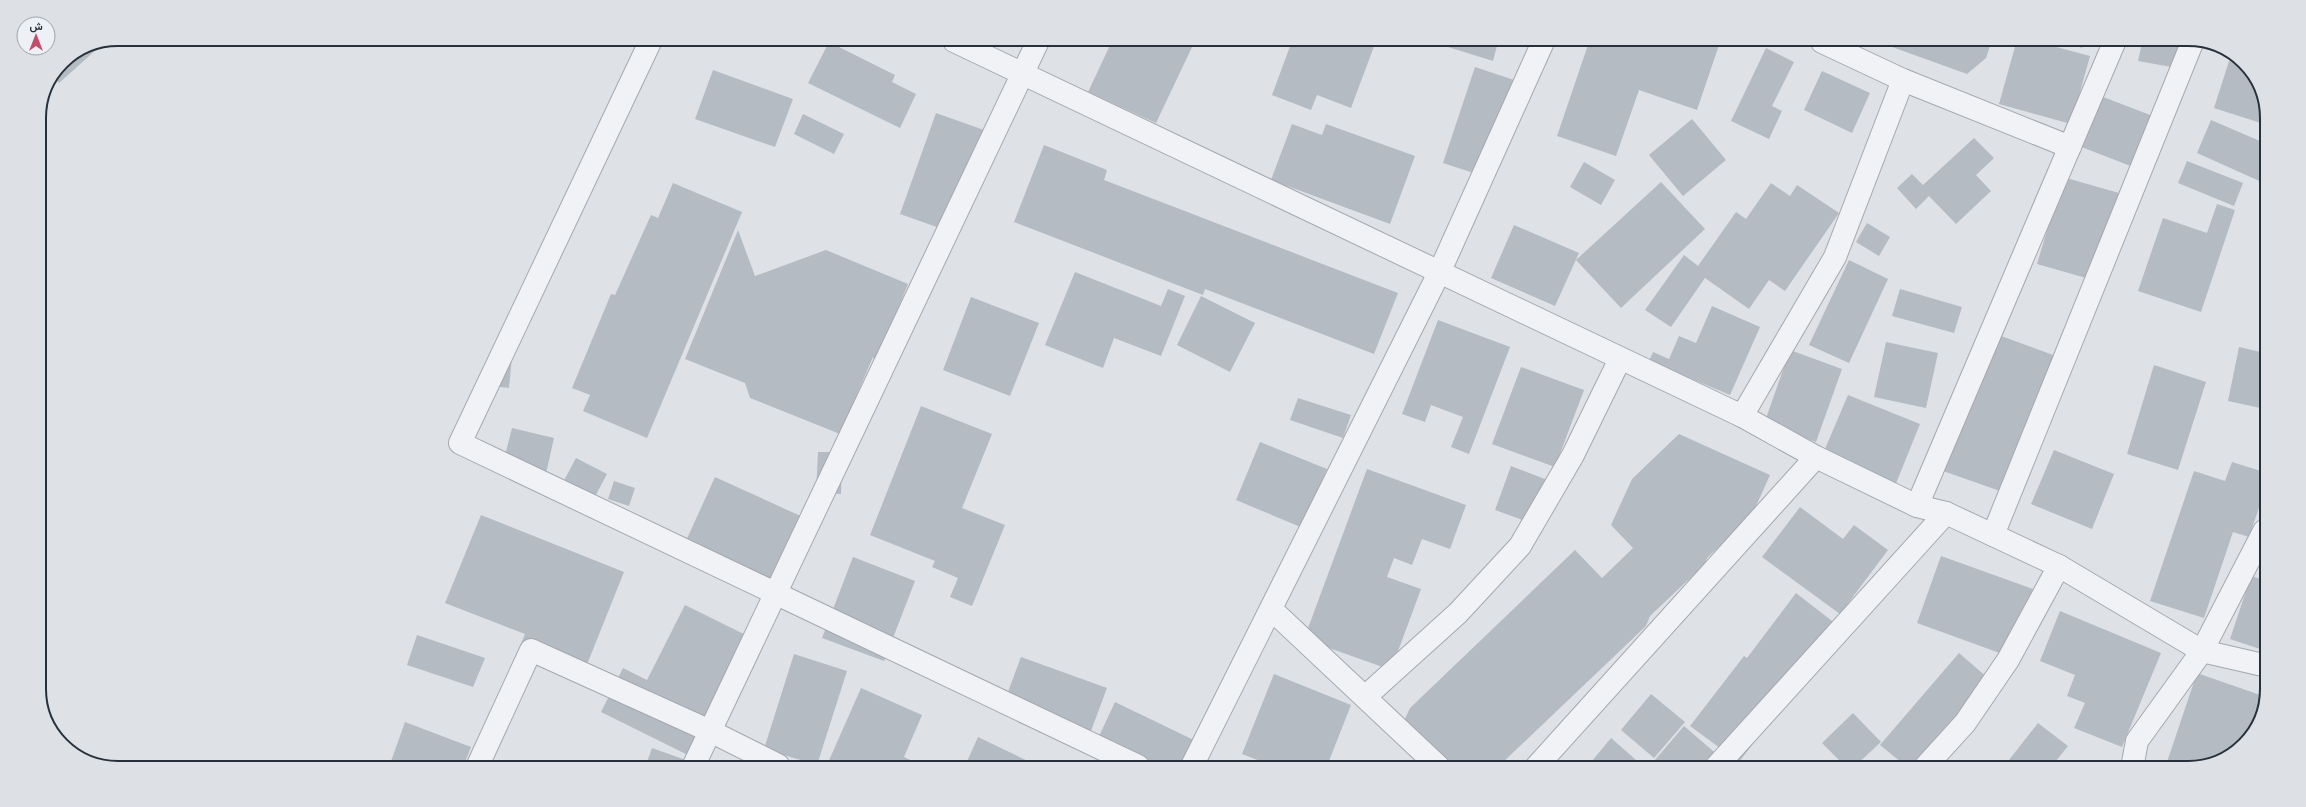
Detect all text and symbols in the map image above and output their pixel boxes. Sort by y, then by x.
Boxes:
north arrow [16,16,56,56]
text: ش [29,20,43,33]

